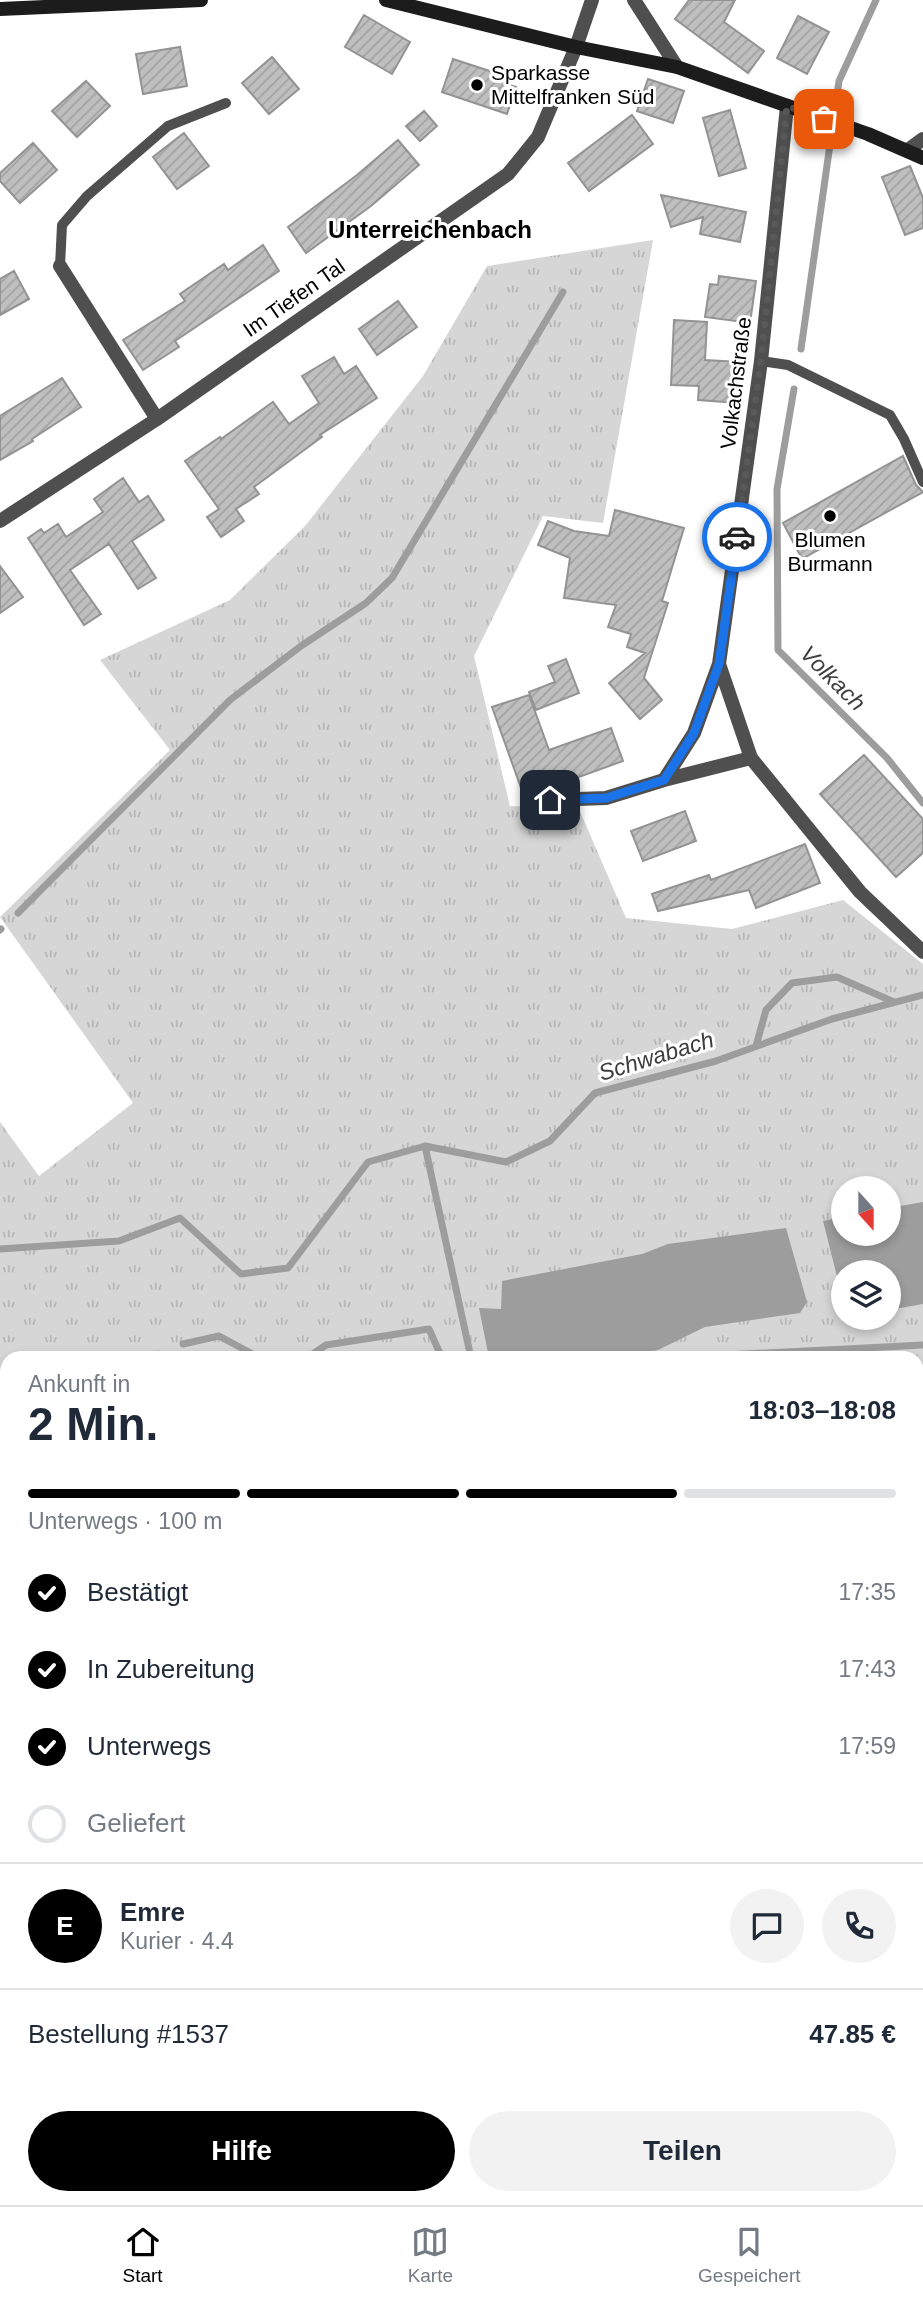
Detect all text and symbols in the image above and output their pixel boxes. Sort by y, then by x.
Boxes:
place label: Sparkasse Mittelfranken Süd [491,61,654,108]
marker: Sparkasse Mittelfranken Süd [469,77,485,93]
pin [794,89,854,149]
icon: bag [805,100,843,138]
district label: Unterreichenbach [328,216,532,243]
street label: Im Tiefen Tal [239,254,349,341]
street label: Volkachstraße [716,315,755,450]
courier [702,502,772,572]
marker: Blumen Burmann [822,508,838,524]
icon: car [718,518,756,556]
place label: Blumen Burmann [787,528,873,575]
water label: Volkach [795,640,871,716]
pin [520,770,580,830]
icon: home [531,781,569,819]
water label: Schwabach [595,1026,717,1086]
north arrow [831,1176,901,1246]
map controls [831,1176,901,1330]
button: layers [831,1260,901,1330]
text: Ankunft in [28,1371,130,1397]
text: 18:03–18:08 [749,1395,896,1425]
text: 2 Min. [28,1398,158,1450]
text: Unterwegs · 100 m [28,1508,222,1534]
icon: check [28,1574,66,1612]
text: Bestätigt [87,1577,188,1607]
text: 17:35 [838,1579,896,1605]
icon: check [28,1651,66,1689]
text: In Zubereitung [87,1654,255,1684]
text: 17:43 [838,1656,896,1682]
icon: check [28,1728,66,1766]
text: Unterwegs [87,1731,211,1761]
text: 17:59 [838,1733,896,1759]
text: Geliefert [87,1808,185,1838]
button: chat [730,1889,804,1963]
button: phone [822,1889,896,1963]
text: Emre [120,1897,185,1927]
text: E [56,1911,74,1941]
text: Kurier · 4.4 [120,1928,234,1954]
text: Bestellung #1537 [28,2019,229,2049]
text: 47.85 € [809,2019,896,2049]
button: Hilfe [28,2111,455,2191]
button: Teilen [469,2111,896,2191]
tab: Start [123,2223,163,2287]
tab: Karte [408,2223,453,2287]
tab: Gespeichert [698,2223,801,2287]

